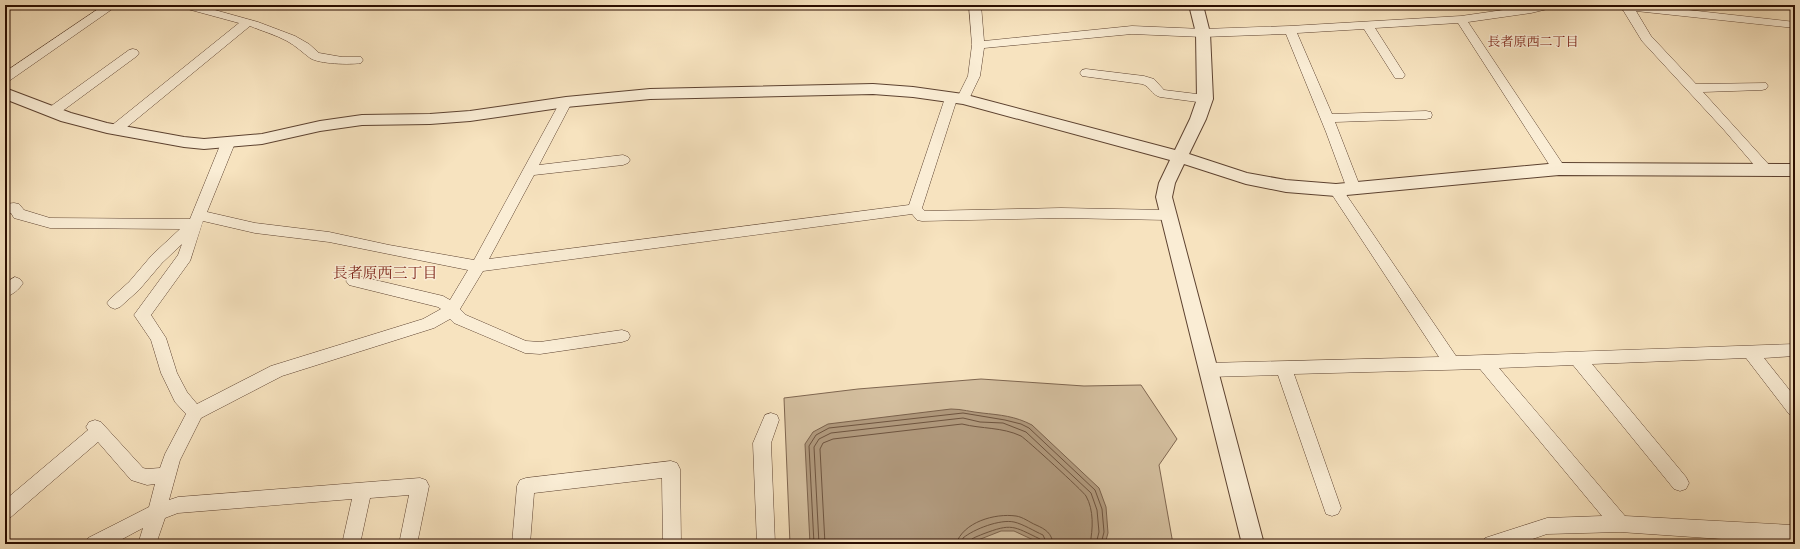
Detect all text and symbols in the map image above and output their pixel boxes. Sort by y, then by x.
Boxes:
district label: 長者原西二丁目 [1487,34,1579,50]
district label: 長者原西三丁目 [332,264,438,282]

